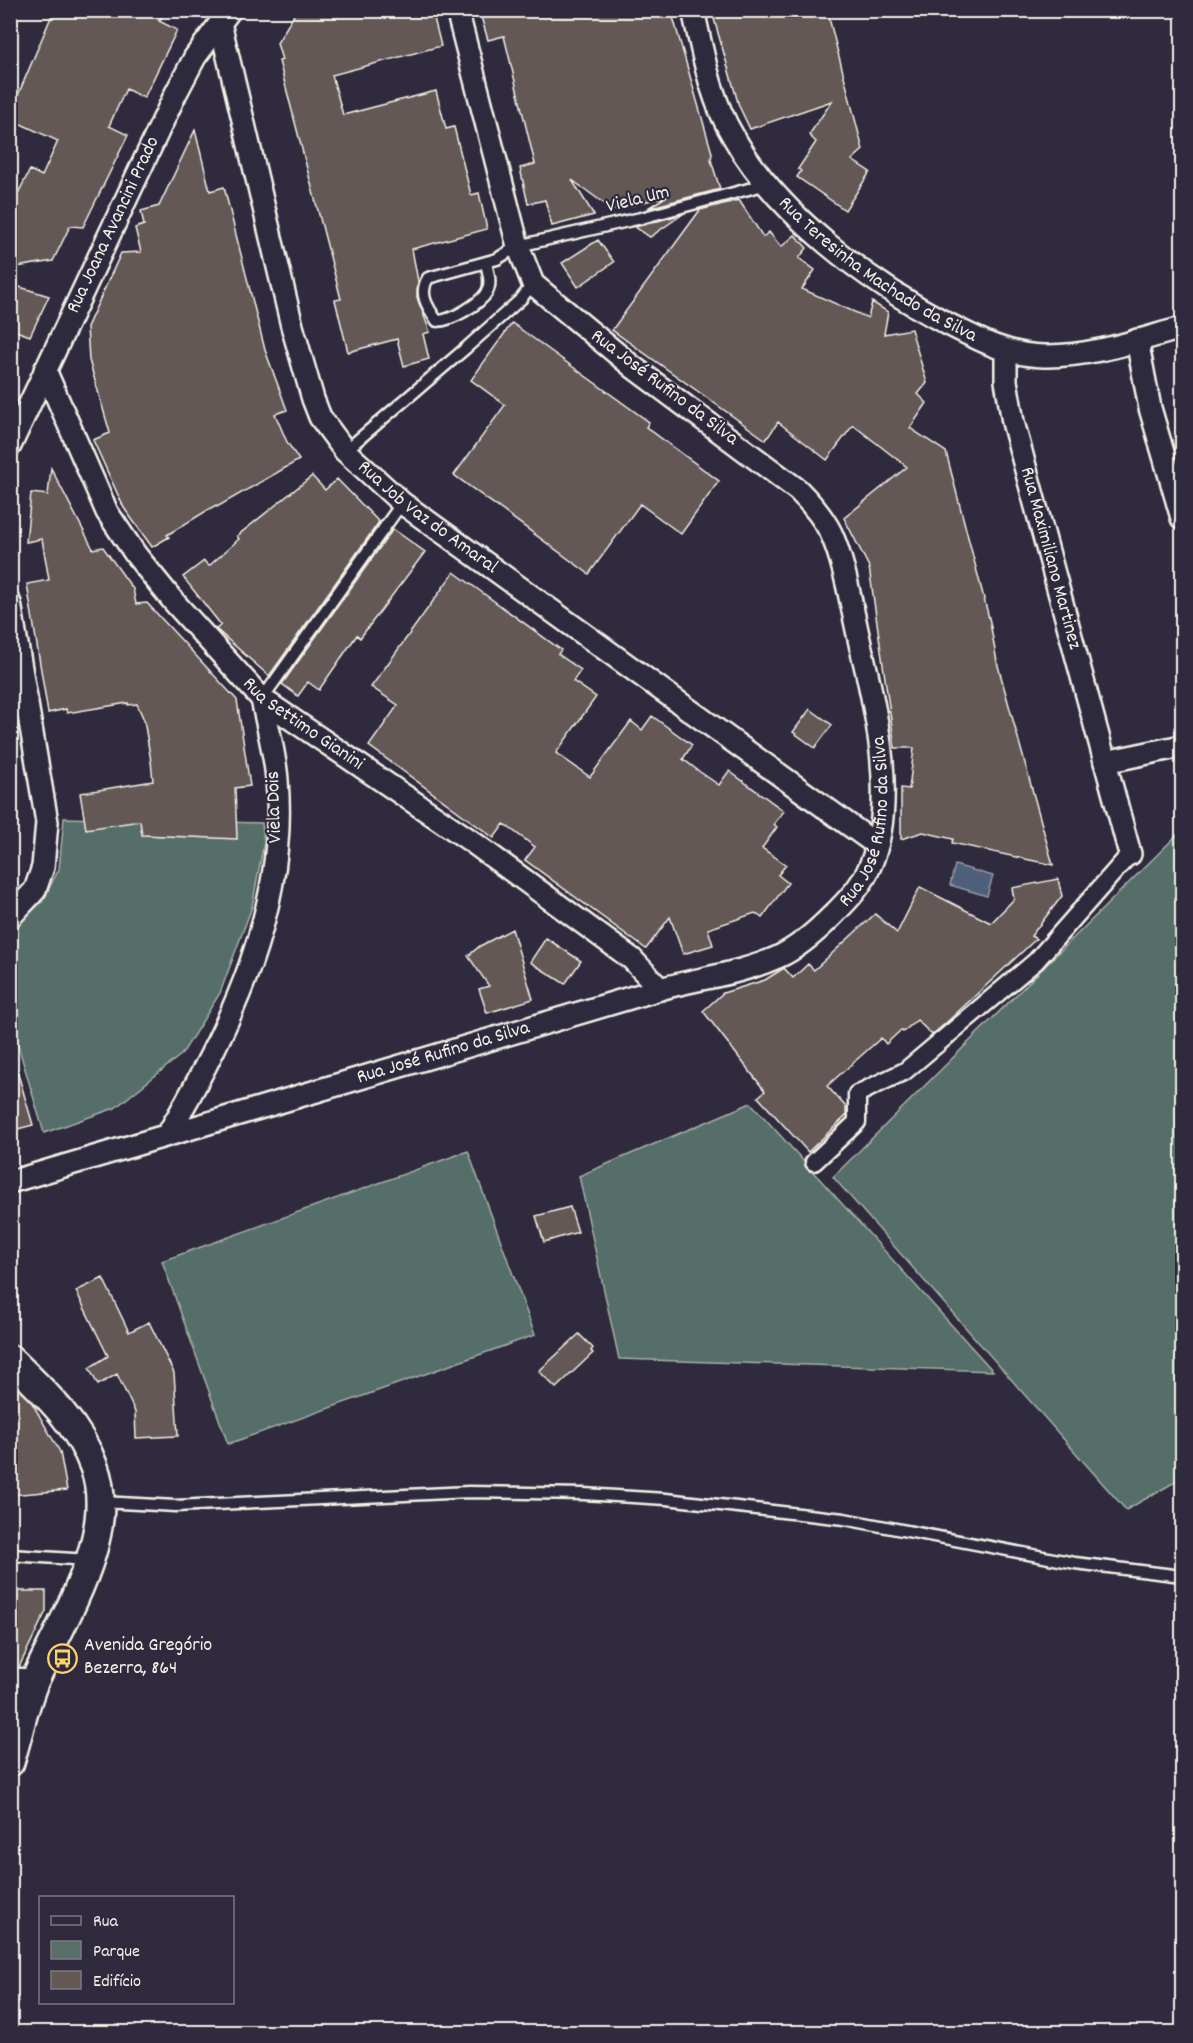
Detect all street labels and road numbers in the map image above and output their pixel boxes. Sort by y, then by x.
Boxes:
street label: Rua Joana Avancini Prado [60,132,168,318]
street label: Viela Um [603,179,673,221]
street label: Rua Teresinha Machado da Silva [771,191,982,351]
street label: Rua José Rufino da Silva [584,323,744,453]
street label: Rua Job Vaz do Amaral [351,454,503,582]
street label: Rua Maximiliano Martinez [1012,464,1088,653]
street label: Rua Settimo Gianini [235,671,370,778]
street label: Rua José Rufino da Silva [833,734,897,914]
street label: Viela Dois [260,770,290,844]
street label: Rua José Rufino da Silva [354,1014,534,1092]

